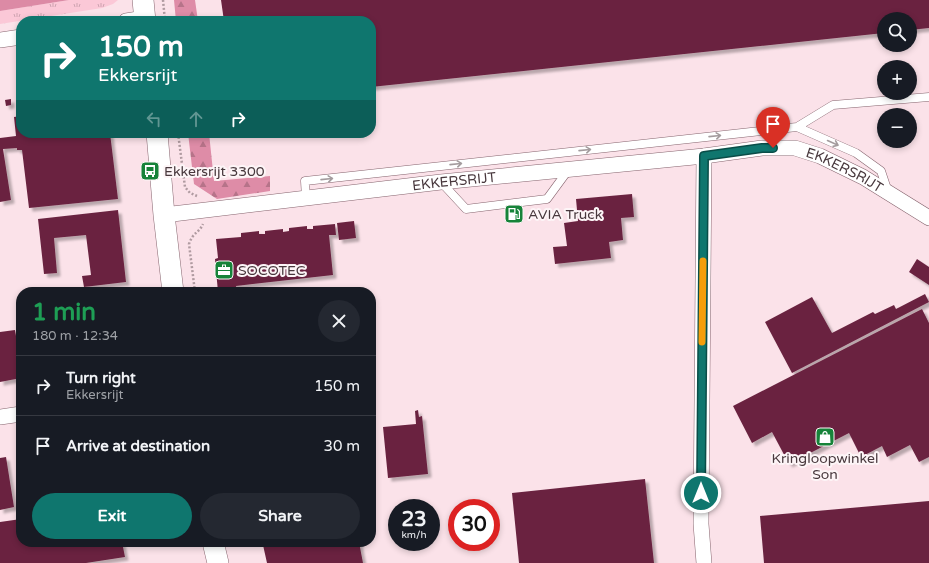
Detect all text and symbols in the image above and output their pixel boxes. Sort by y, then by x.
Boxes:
map controls [877,12,917,148]
button: search [877,12,917,52]
text: 150 m [98,30,184,64]
icon: right [32,32,84,84]
button: + [877,60,917,100]
text: Ekkersrijt [98,64,178,86]
pin [756,107,790,148]
icon: left [143,108,165,130]
icon: ahead [185,108,207,130]
icon: right [227,108,249,130]
button: − [877,108,917,148]
icon: arrive [762,113,784,135]
one-way arrow [708,132,721,140]
one-way arrow [826,140,838,147]
street label: EKKERSRIJT [804,144,887,197]
one-way arrow [579,146,592,154]
bus stop icon: Ekkersrijt 3300 [139,160,161,182]
one-way arrow [449,161,462,168]
place label: Ekkersrijt 3300 [164,163,265,180]
street label: EKKERSRIJT [411,169,497,194]
one-way arrow [320,175,333,183]
fuel station icon: AVIA Truck [503,203,525,225]
place label: AVIA Truck [528,206,603,223]
office icon: SOCOTEC [213,259,235,281]
place label: SOCOTEC [238,262,306,279]
text: 1 min [32,298,96,327]
button: close [318,300,360,342]
text: 180 m · 12:34 [32,328,118,344]
text: Turn right [66,369,136,387]
icon: right [32,375,54,397]
text: 150 m [314,377,360,395]
text: Ekkersrijt [66,387,123,403]
shop icon: Kringloopwinkel Son [814,426,836,448]
icon: arrive [32,435,54,457]
text: Arrive at destination [66,437,210,455]
text: 30 m [323,437,360,455]
place label: Kringloopwinkel Son [772,450,878,483]
position arrow [680,472,722,514]
button: Exit [32,493,192,539]
button: Share [200,493,360,539]
speed limit sign: 30 [448,499,500,551]
text: 23 [401,508,427,532]
text: km/h [401,529,427,541]

